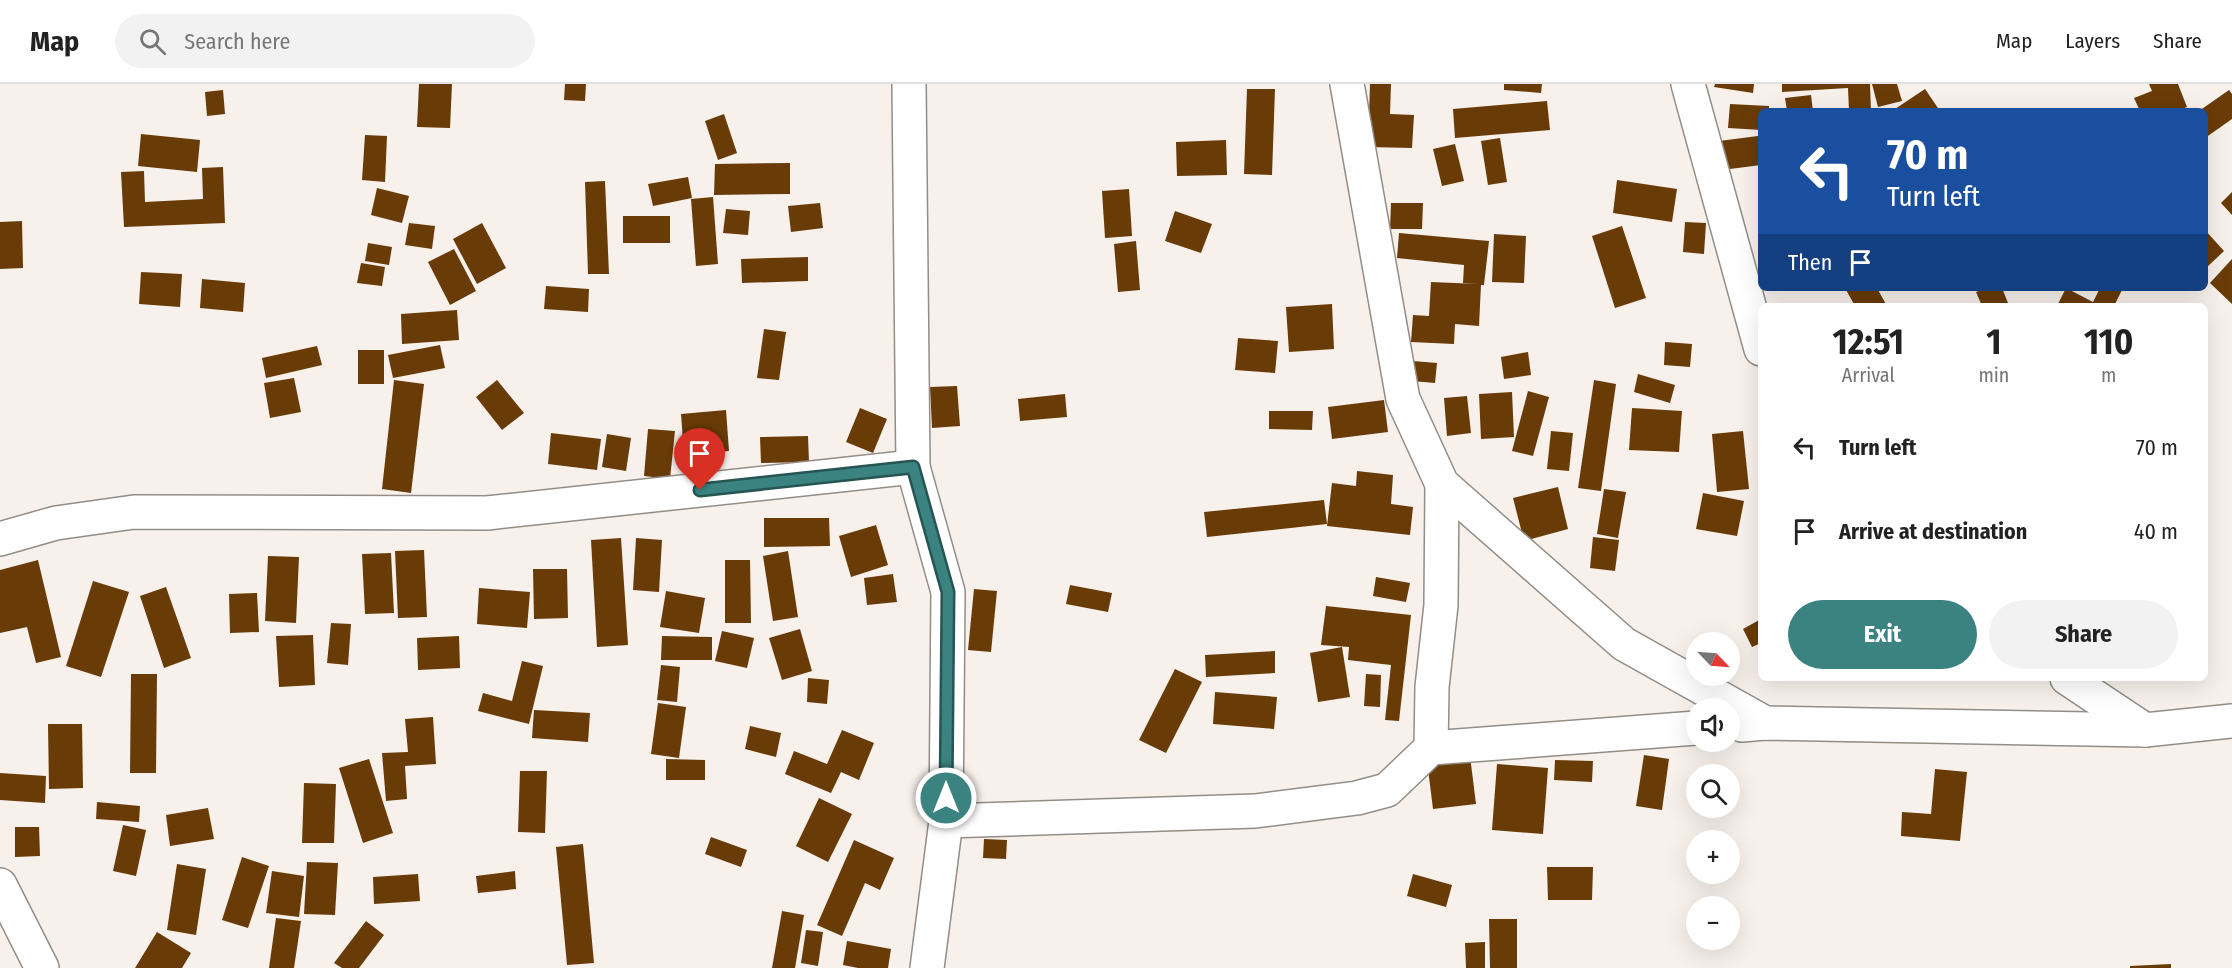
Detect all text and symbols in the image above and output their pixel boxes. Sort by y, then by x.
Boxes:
search box [115,14,535,68]
text: Map [30,25,79,58]
icon: search [136,25,169,58]
text: Search here [184,28,290,55]
text: Map [1996,28,2032,54]
text: Layers [2065,28,2120,54]
text: Share [2153,28,2202,54]
text: 70 m [1887,130,1968,180]
icon: left [1788,132,1866,210]
text: Turn left [1887,181,1980,213]
icon: arrive [1844,246,1877,279]
text: Then [1788,249,1832,276]
text: 12:51 [1833,320,1904,364]
text: 1 [1986,320,2002,364]
text: 110 [2084,320,2133,364]
text: Arrival [1842,363,1895,387]
text: min [1978,363,2009,387]
text: m [2101,363,2116,387]
pin [674,428,725,490]
icon: left [1788,431,1821,464]
text: Turn left [1839,434,1917,461]
text: 70 m [2136,434,2178,461]
icon: arrive [683,437,716,470]
icon: arrive [1788,515,1821,548]
text: Arrive at destination [1839,518,2027,545]
text: 40 m [2134,518,2178,545]
button: Exit [1788,600,1977,669]
button: Share [1989,600,2178,669]
north arrow [1686,632,1740,686]
map controls [1686,632,1740,950]
button: sound [1686,698,1740,752]
button: search [1686,764,1740,818]
position arrow [914,766,978,830]
button: + [1686,830,1740,884]
button: − [1686,896,1740,950]

